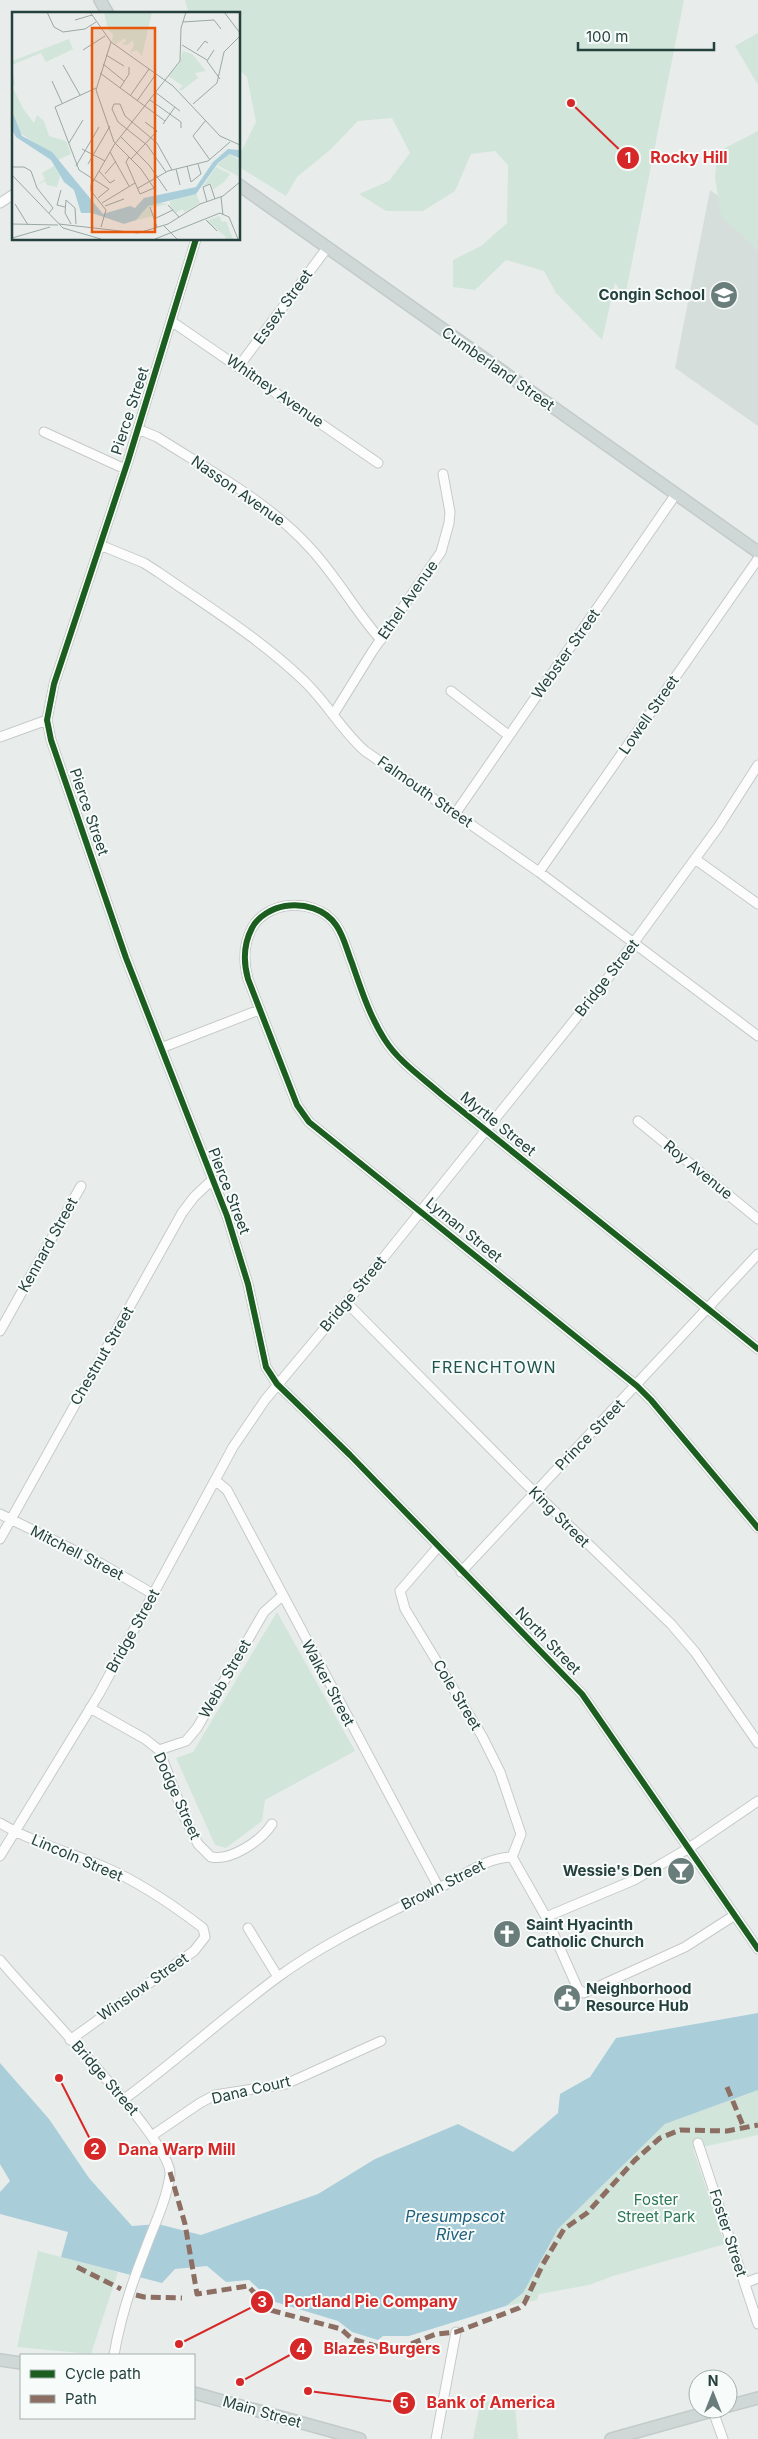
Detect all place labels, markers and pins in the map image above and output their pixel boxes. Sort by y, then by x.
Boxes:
callout: Rocky Hill [615,142,738,173]
school or university icon: Congin School [709,280,739,310]
place label: Congin School [598,285,705,304]
bar icon: Wessie's Den [666,1856,696,1886]
place label: Wessie's Den [563,1861,662,1880]
place label: Saint Hyacinth Catholic Church [526,1915,644,1951]
church icon: Saint Hyacinth Catholic Church [492,1919,522,1949]
place label: Neighborhood Resource Hub [586,1979,691,2015]
public building icon: Neighborhood Resource Hub [552,1983,582,2013]
callout: Dana Warp Mill [83,2133,245,2164]
callout: Portland Pie Company [249,2286,468,2317]
callout: Blazes Burgers [289,2333,451,2364]
callout: Bank of America [391,2387,565,2418]

